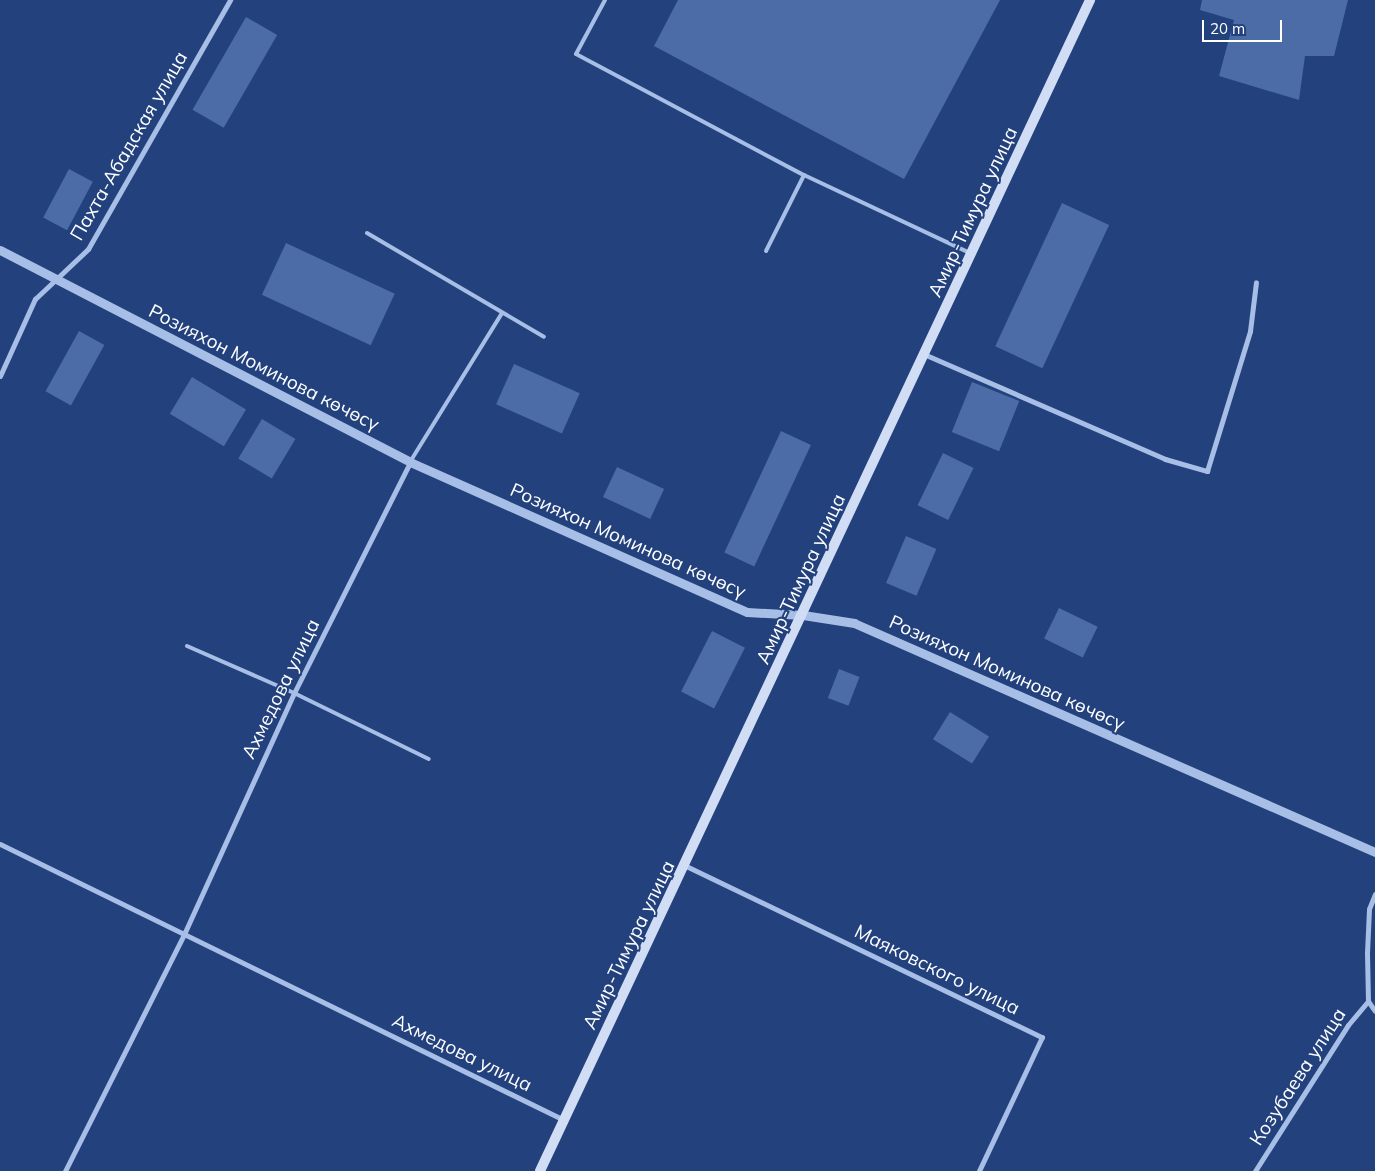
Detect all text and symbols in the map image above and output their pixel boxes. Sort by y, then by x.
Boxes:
scale bar [1205,10,1285,42]
text: 20 m [1210,19,1245,38]
street label: Пахта-Абадская улица [66,47,192,245]
street label: Амир-Тимура улица [924,123,1022,301]
street label: Розияхон Моминова көчөсү [145,300,383,436]
street label: Розияхон Моминова көчөсү [507,479,749,603]
street label: Амир-Тимура улица [752,490,850,668]
street label: Розияхон Моминова көчөсү [886,611,1128,735]
street label: Ахмедова улица [237,616,325,762]
street label: Амир-Тимура улица [578,857,680,1033]
street label: Маяковского улица [851,920,1023,1020]
street label: Козубаева улица [1245,1004,1351,1150]
street label: Ахмедова улица [389,1009,535,1097]

